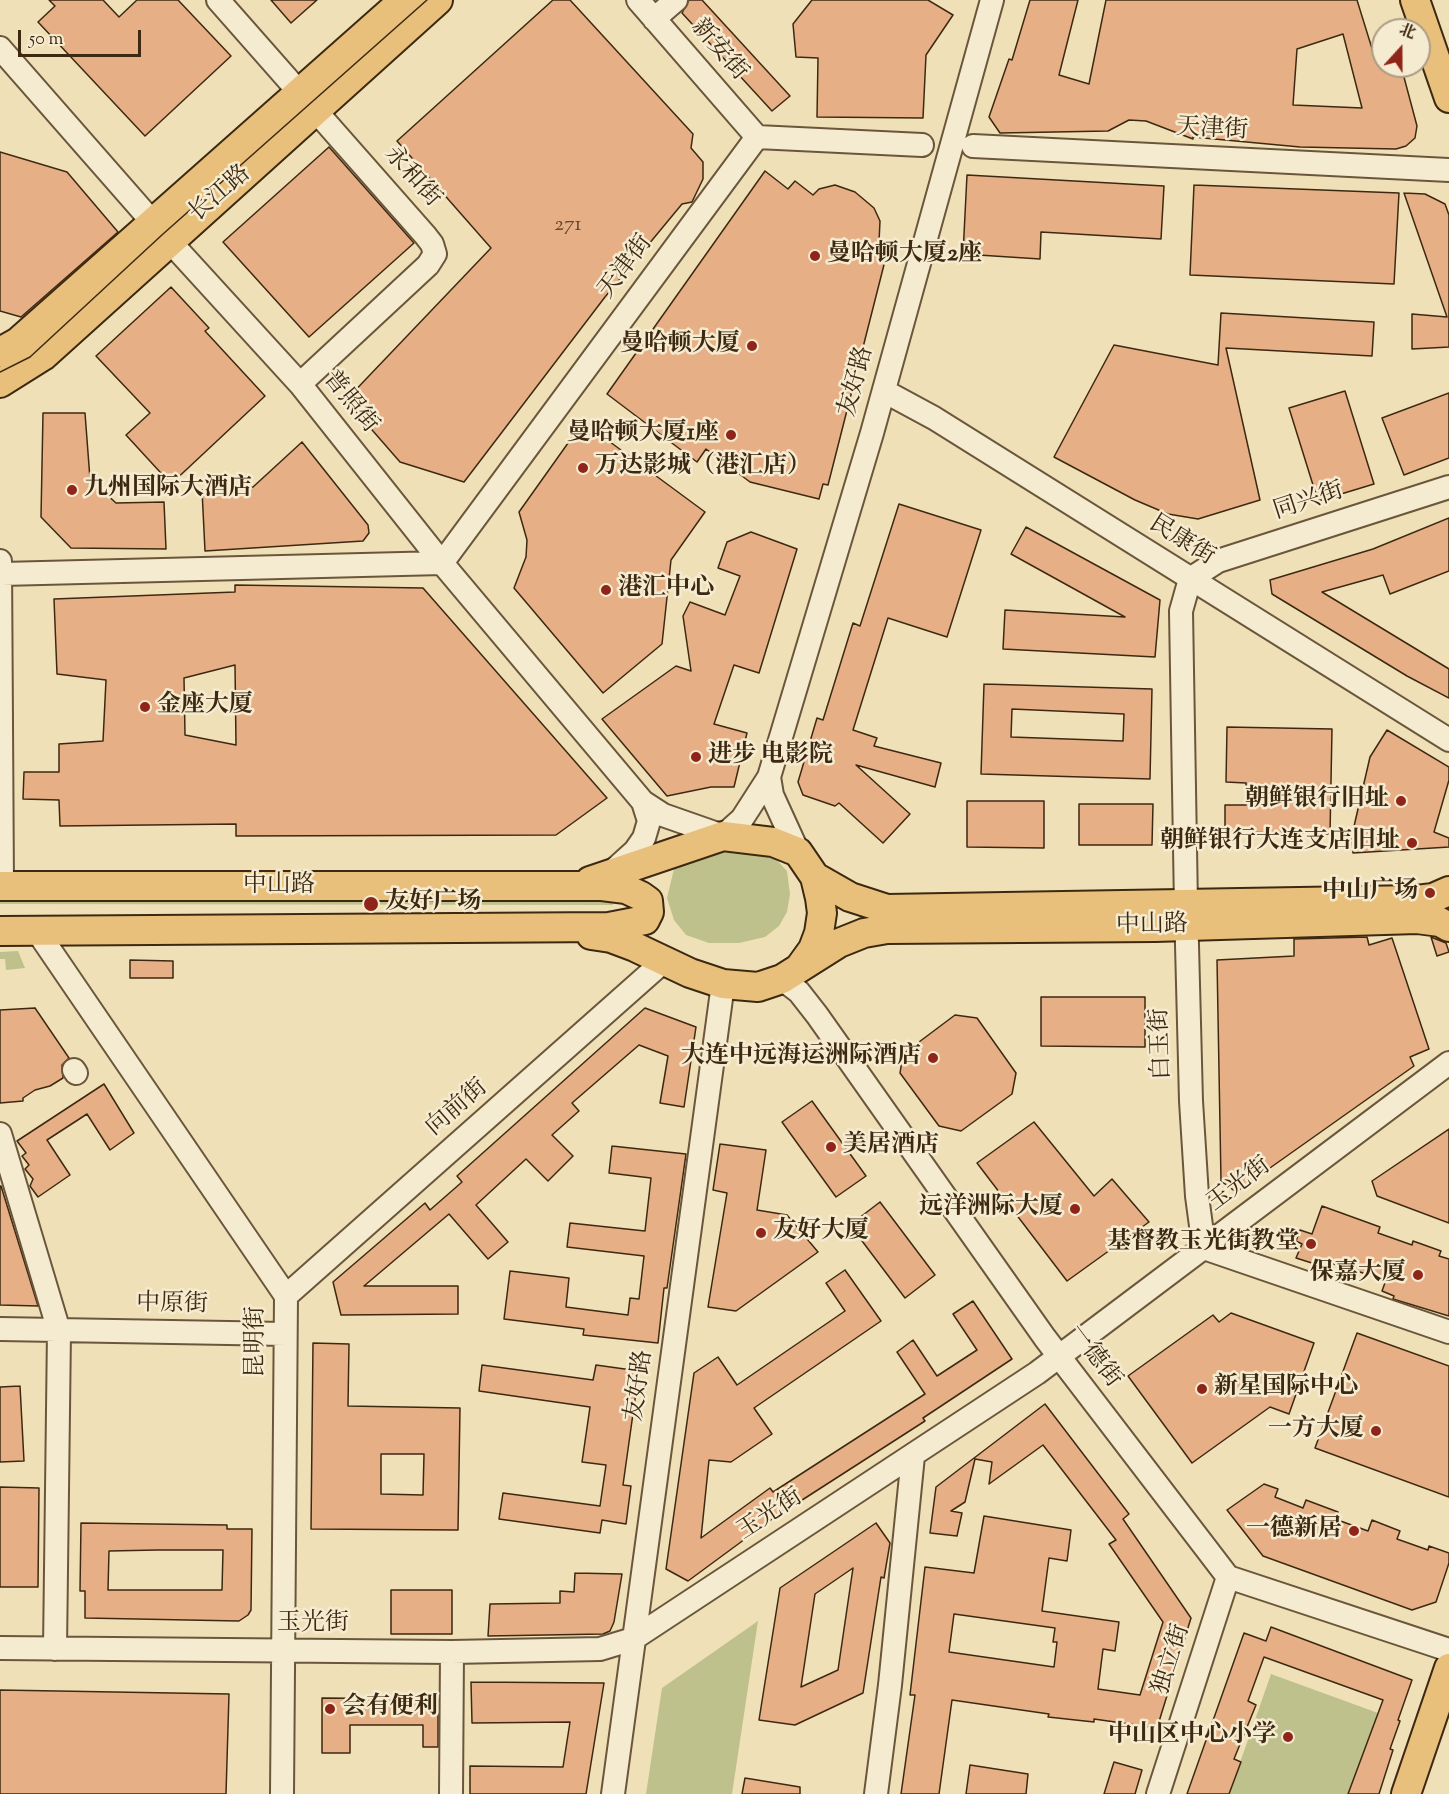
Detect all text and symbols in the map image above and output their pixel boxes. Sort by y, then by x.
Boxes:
street label: 新安街 [684,14,752,88]
scale bar [21,18,144,56]
north arrow [1371,18,1431,78]
text: 北 [1395,19,1419,46]
text: 50 m [29,27,63,53]
street label: 天津街 [1175,115,1249,147]
street label: 永和街 [376,142,446,214]
street label: 长江路 [184,161,258,229]
house number: 271 [554,213,582,239]
street label: 天津街 [594,231,660,305]
place label: 曼哈顿大厦2座 [827,242,982,270]
marker: 曼哈顿大厦2座 [808,249,822,263]
place label: 曼哈顿大厦 [620,332,740,360]
marker: 曼哈顿大厦 [745,339,759,353]
street label: 友好路 [835,343,881,421]
street label: 普照街 [315,366,383,440]
place label: 曼哈顿大厦1座 [567,421,719,449]
marker: 曼哈顿大厦1座 [724,428,738,442]
place label: 万达影城（港汇店） [595,454,811,482]
marker: 万达影城（港汇店） [576,461,590,475]
place label: 九州国际大酒店 [84,476,252,504]
street label: 同兴街 [1270,478,1348,528]
marker: 九州国际大酒店 [65,483,79,497]
street label: 民康街 [1143,511,1219,573]
place label: 港汇中心 [618,576,714,604]
marker: 港汇中心 [599,583,613,597]
place label: 金座大厦 [157,693,253,721]
marker: 金座大厦 [138,700,152,714]
place label: 进步 电影院 [708,743,833,771]
marker: 进步 电影院 [689,750,703,764]
place label: 朝鲜银行旧址 [1245,787,1389,815]
marker: 朝鲜银行旧址 [1394,794,1408,808]
place label: 朝鲜银行大连支店旧址 [1160,829,1400,857]
marker: 朝鲜银行大连支店旧址 [1405,836,1419,850]
street label: 中山路 [243,873,315,901]
place label: 中山广场 [1322,879,1418,907]
marker: 中山广场 [1423,886,1437,900]
place label: 友好广场 [385,890,481,918]
marker: 友好广场 [362,895,380,913]
street label: 中山路 [1116,912,1188,942]
street label: 白玉街 [1147,1008,1179,1080]
place label: 大连中远海运洲际酒店 [681,1044,921,1072]
marker: 大连中远海运洲际酒店 [926,1051,940,1065]
street label: 向前街 [421,1075,495,1143]
place label: 美居酒店 [843,1133,939,1161]
marker: 美居酒店 [824,1140,838,1154]
street label: 玉光街 [1203,1153,1277,1219]
place label: 远洋洲际大厦 [919,1195,1063,1223]
marker: 远洋洲际大厦 [1068,1202,1082,1216]
place label: 友好大厦 [773,1219,869,1247]
marker: 友好大厦 [754,1226,768,1240]
place label: 基督教玉光街教堂 [1107,1230,1299,1258]
marker: 基督教玉光街教堂 [1304,1237,1318,1251]
place label: 保嘉大厦 [1310,1261,1406,1289]
marker: 保嘉大厦 [1411,1268,1425,1282]
street label: 中原街 [136,1291,208,1321]
street label: 昆明街 [244,1306,272,1378]
street label: 一德街 [1060,1320,1126,1394]
street label: 友好路 [622,1348,660,1424]
place label: 新星国际中心 [1214,1375,1358,1403]
marker: 新星国际中心 [1195,1382,1209,1396]
place label: 一方大厦 [1268,1417,1364,1445]
marker: 一方大厦 [1369,1424,1383,1438]
street label: 玉光街 [733,1484,809,1548]
place label: 一德新居 [1246,1517,1342,1545]
marker: 一德新居 [1347,1524,1361,1538]
street label: 玉光街 [277,1611,349,1639]
street label: 独立街 [1148,1621,1198,1699]
place label: 会有便利 [342,1695,438,1723]
marker: 会有便利 [323,1702,337,1716]
place label: 中山区中心小学 [1108,1723,1276,1751]
marker: 中山区中心小学 [1281,1730,1295,1744]

